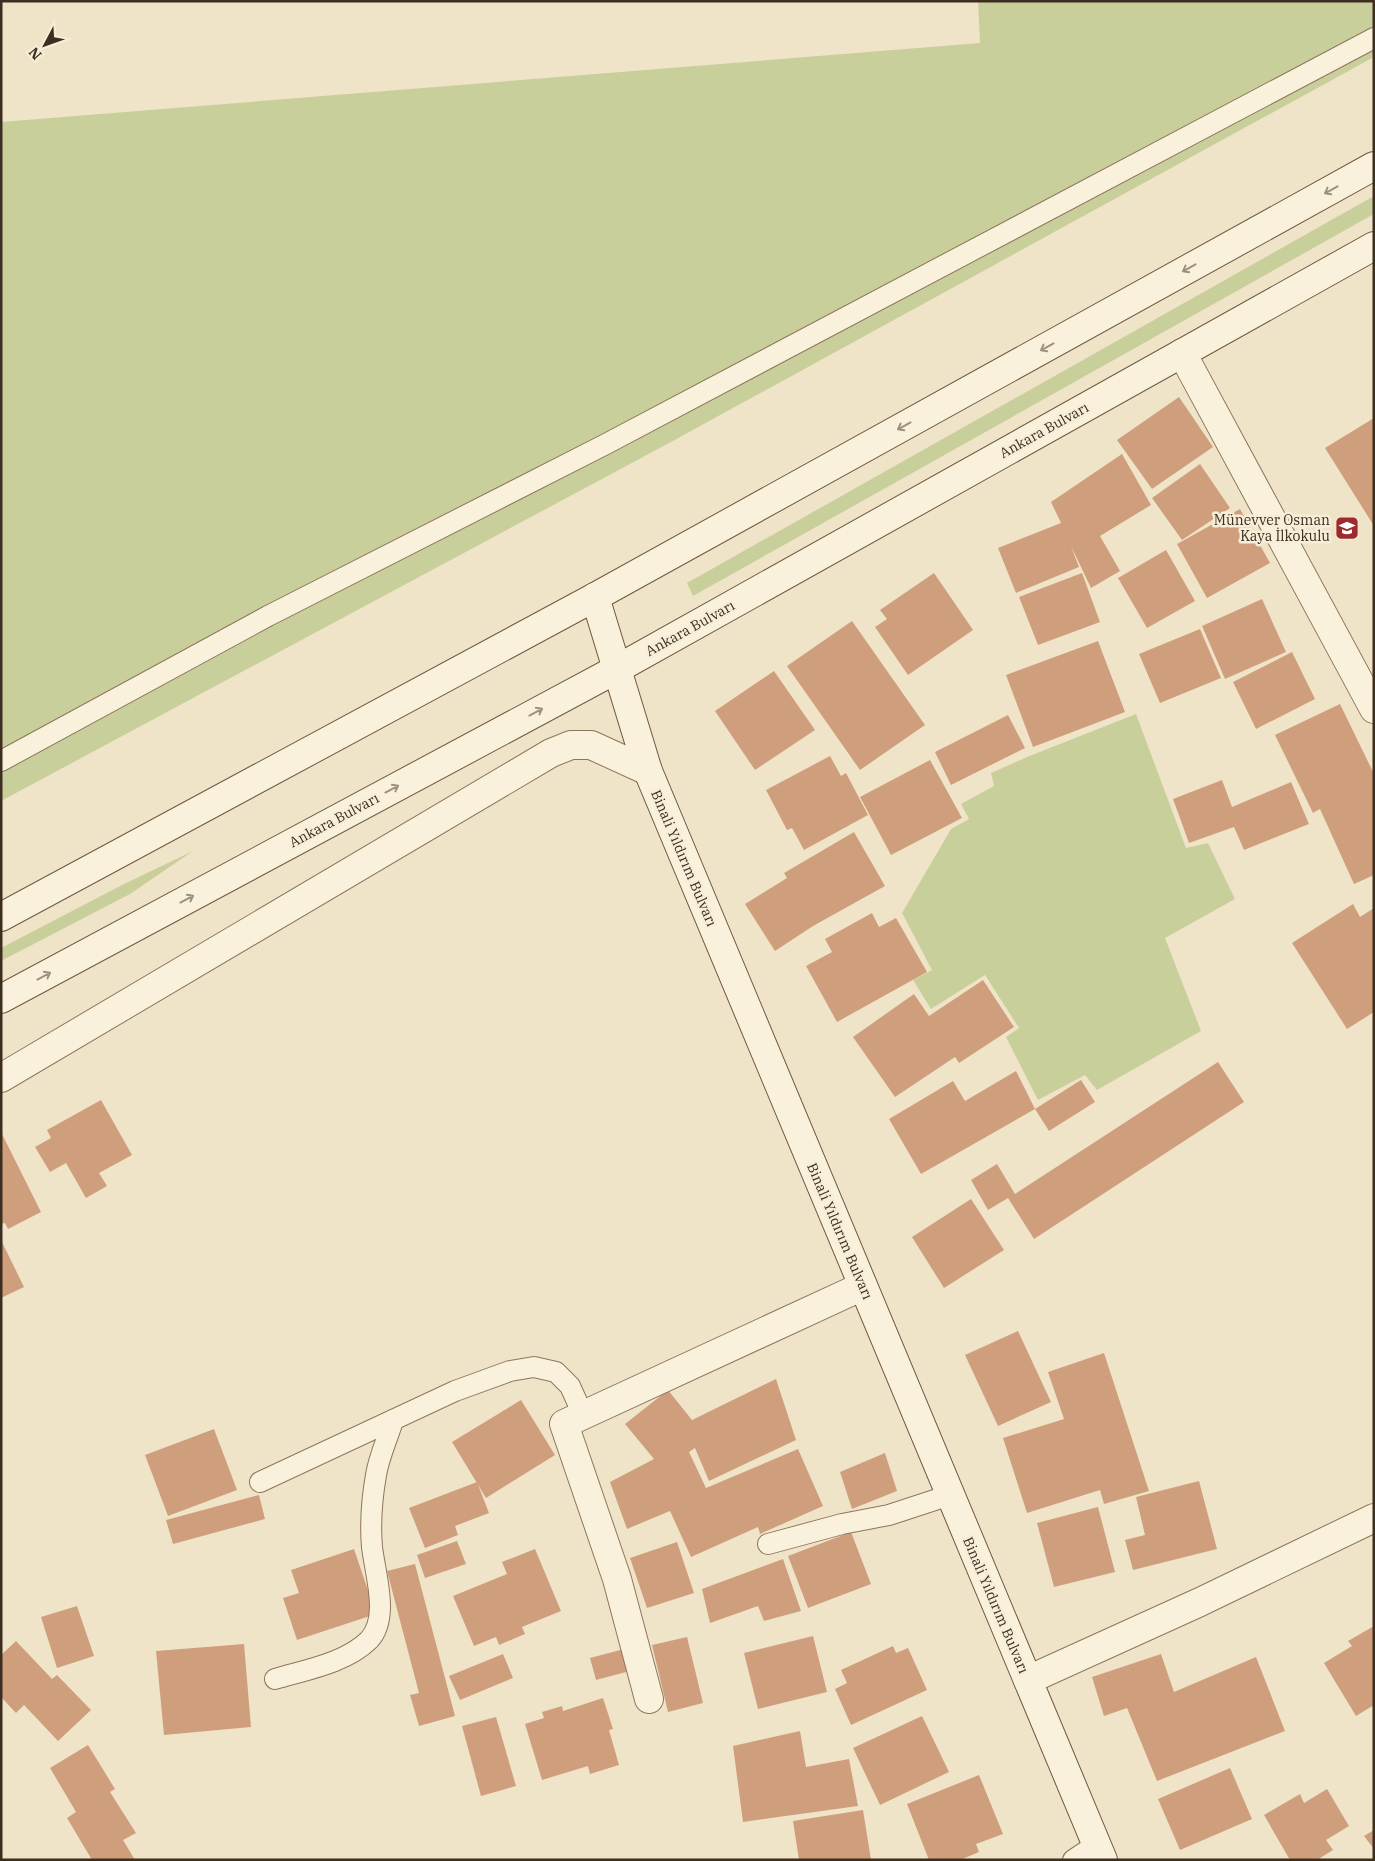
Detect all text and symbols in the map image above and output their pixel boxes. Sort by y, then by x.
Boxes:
north arrow [20,20,70,70]
text: N [25,43,46,64]
one-way arrow [1324,186,1339,195]
one-way arrow [1182,264,1197,274]
one-way arrow [1039,342,1054,352]
street label: Ankara Bulvarı [996,398,1092,462]
one-way arrow [898,421,912,431]
place label: Münevver Osman Kaya İlkokulu [1214,511,1330,545]
school or university icon: Münevver Osman Kaya İlkokulu [1334,515,1360,541]
street label: Ankara Bulvarı [642,596,738,660]
one-way arrow [528,707,542,717]
one-way arrow [385,784,400,794]
street label: Binali Yıldırım Bulvarı [647,787,721,929]
street label: Ankara Bulvarı [286,789,382,851]
one-way arrow [180,894,195,904]
one-way arrow [37,971,52,981]
street label: Binali Yıldırım Bulvarı [803,1160,877,1302]
street label: Binali Yıldırım Bulvarı [959,1534,1033,1676]

